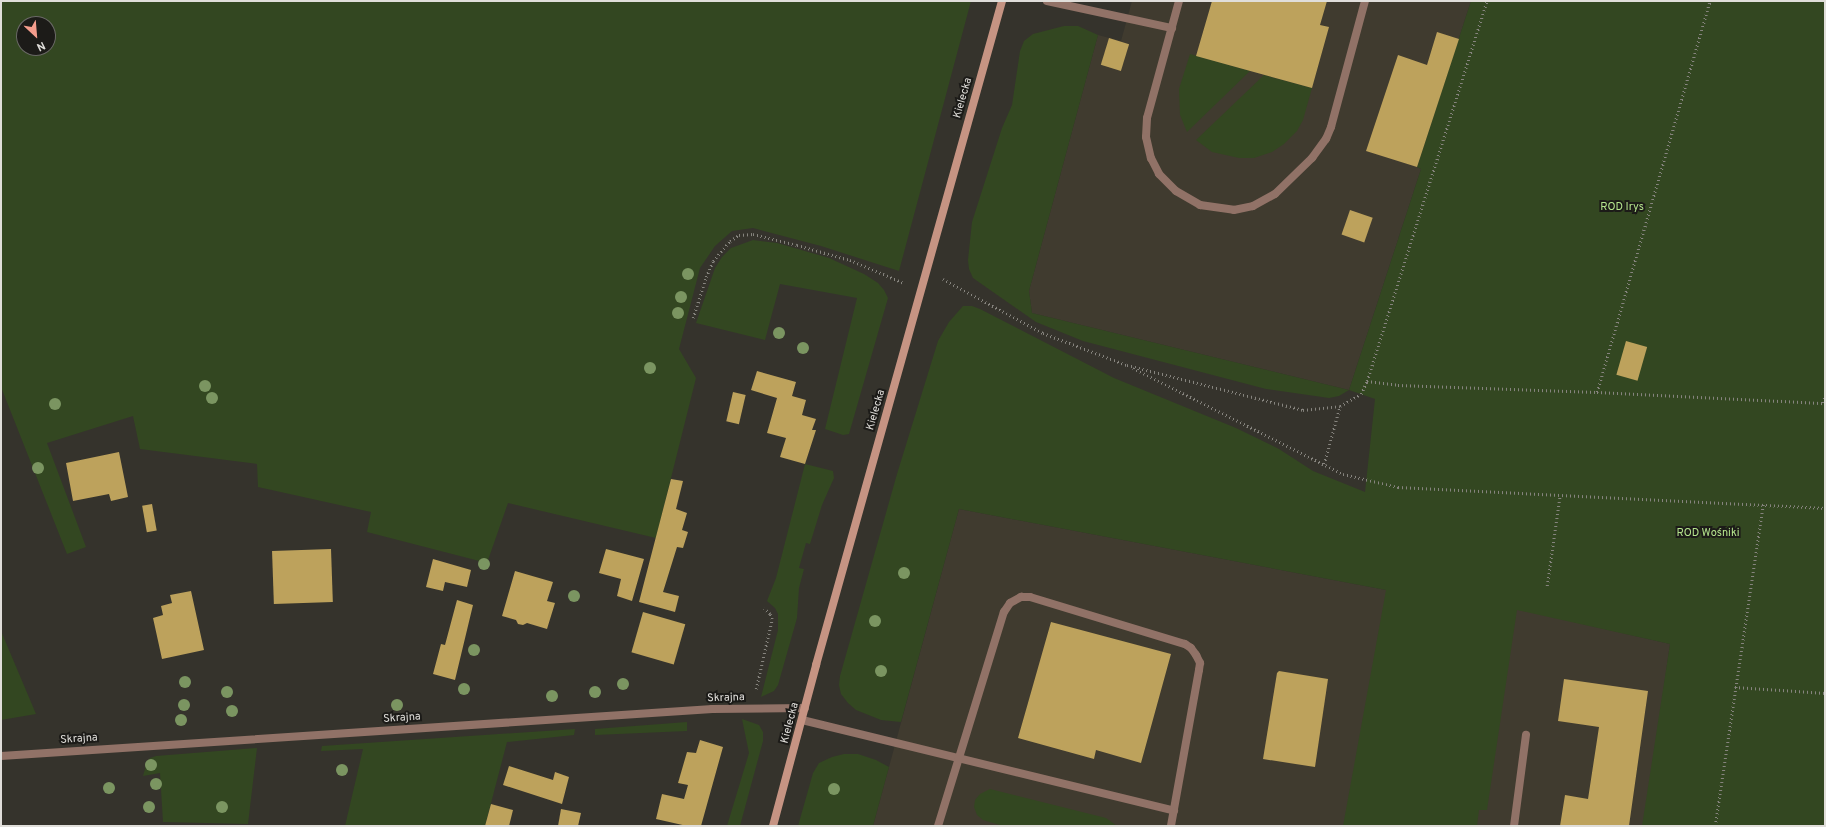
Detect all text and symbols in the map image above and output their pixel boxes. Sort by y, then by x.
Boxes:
north arrow [16,16,56,56]
text: N [34,38,47,54]
street label: Kielecka [951,76,975,120]
park label: ROD Irys [1600,200,1644,214]
street label: Kielecka [864,388,888,432]
park label: ROD Wośniki [1676,526,1740,540]
street label: Skrajna [707,691,745,705]
street label: Kielecka [778,701,802,745]
street label: Skrajna [383,710,421,726]
street label: Skrajna [60,731,98,747]

